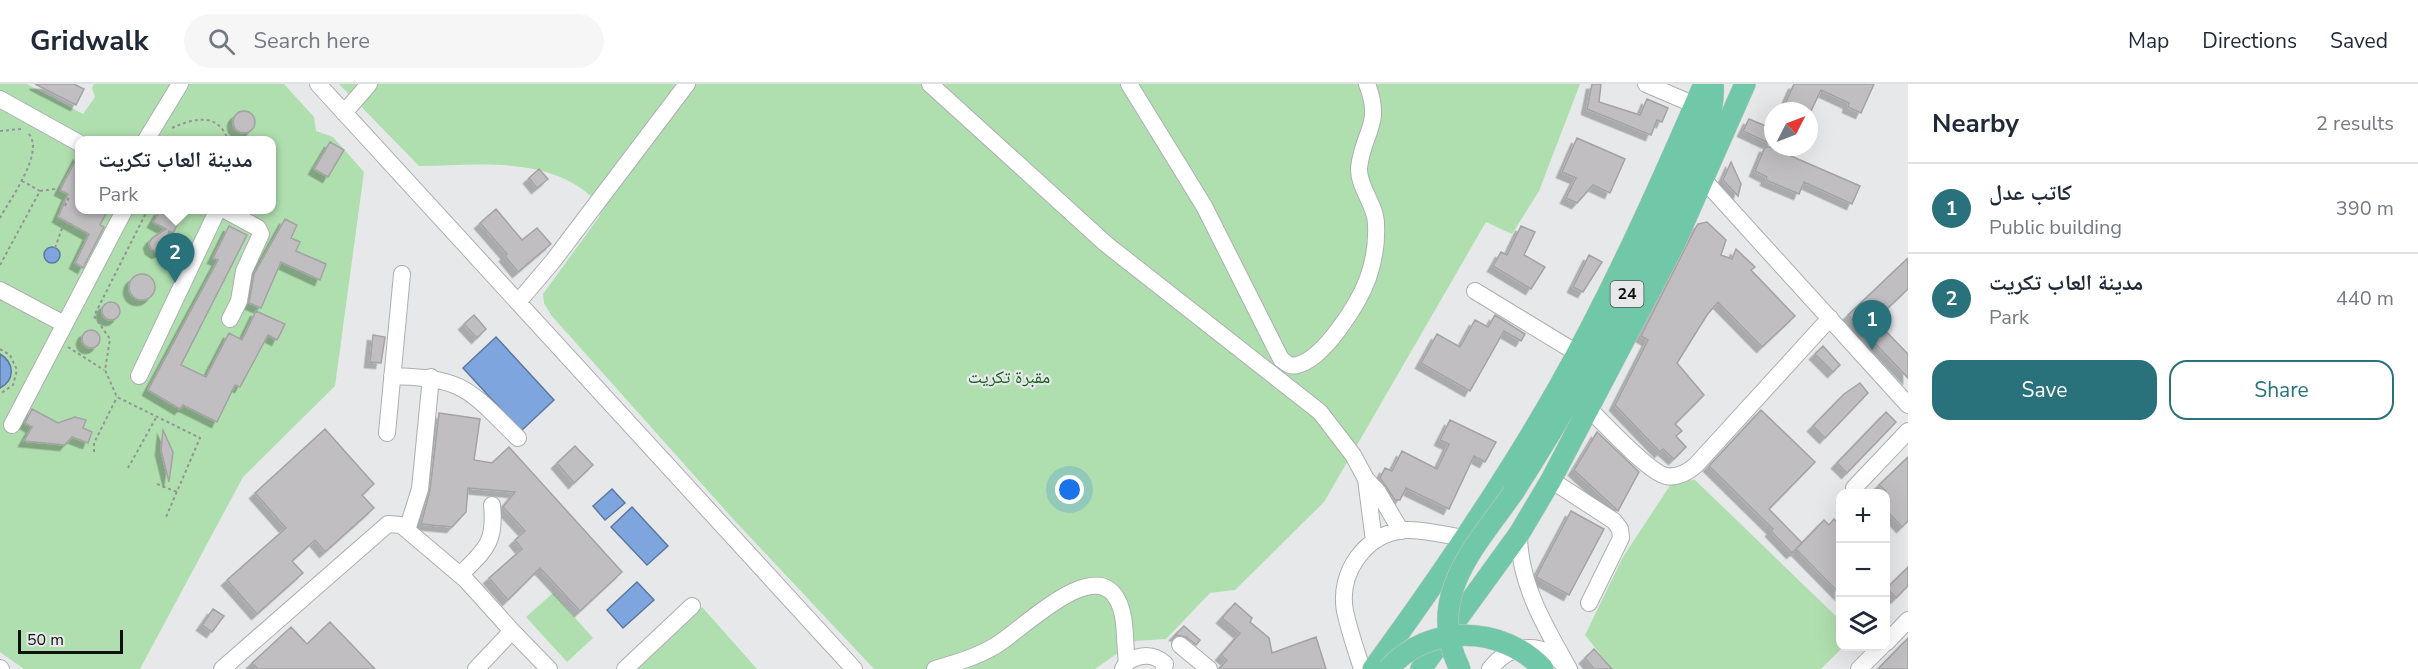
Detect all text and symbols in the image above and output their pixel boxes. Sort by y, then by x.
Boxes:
search box [184,14,604,68]
text: Gridwalk [30,22,148,60]
icon: search [205,25,238,58]
text: Search here [253,26,370,56]
text: Map [2128,27,2169,55]
text: Directions [2202,27,2297,55]
text: Saved [2330,27,2388,55]
north arrow [1764,102,1818,156]
text: Nearby [1932,106,2019,141]
text: 2 results [2316,110,2394,137]
popup [75,136,276,214]
text: مدينة العاب تكريت [98,145,253,175]
text: كاتب عدل [1989,178,2072,208]
text: Park [98,181,138,208]
text: 1 [1946,195,1958,222]
text: 390 m [2336,195,2394,222]
text: Public building [1989,214,2122,241]
pin: 2 [156,234,195,283]
text: مدينة العاب تكريت [1989,268,2143,298]
road number: 24 [1610,281,1644,307]
text: 2 [1946,285,1958,312]
text: 440 m [2336,285,2394,312]
pin: 1 [1852,300,1892,350]
text: Park [1989,304,2029,331]
button: Save [1932,360,2157,420]
button: Share [2169,360,2394,420]
park label: مقبرة تكريت [968,365,1050,389]
your location [1055,475,1084,504]
map controls [1836,489,1890,651]
button: + [1836,489,1890,543]
button: − [1836,543,1890,597]
button: layers [1836,597,1890,651]
scale bar [18,627,123,654]
text: 50 m [27,629,64,651]

